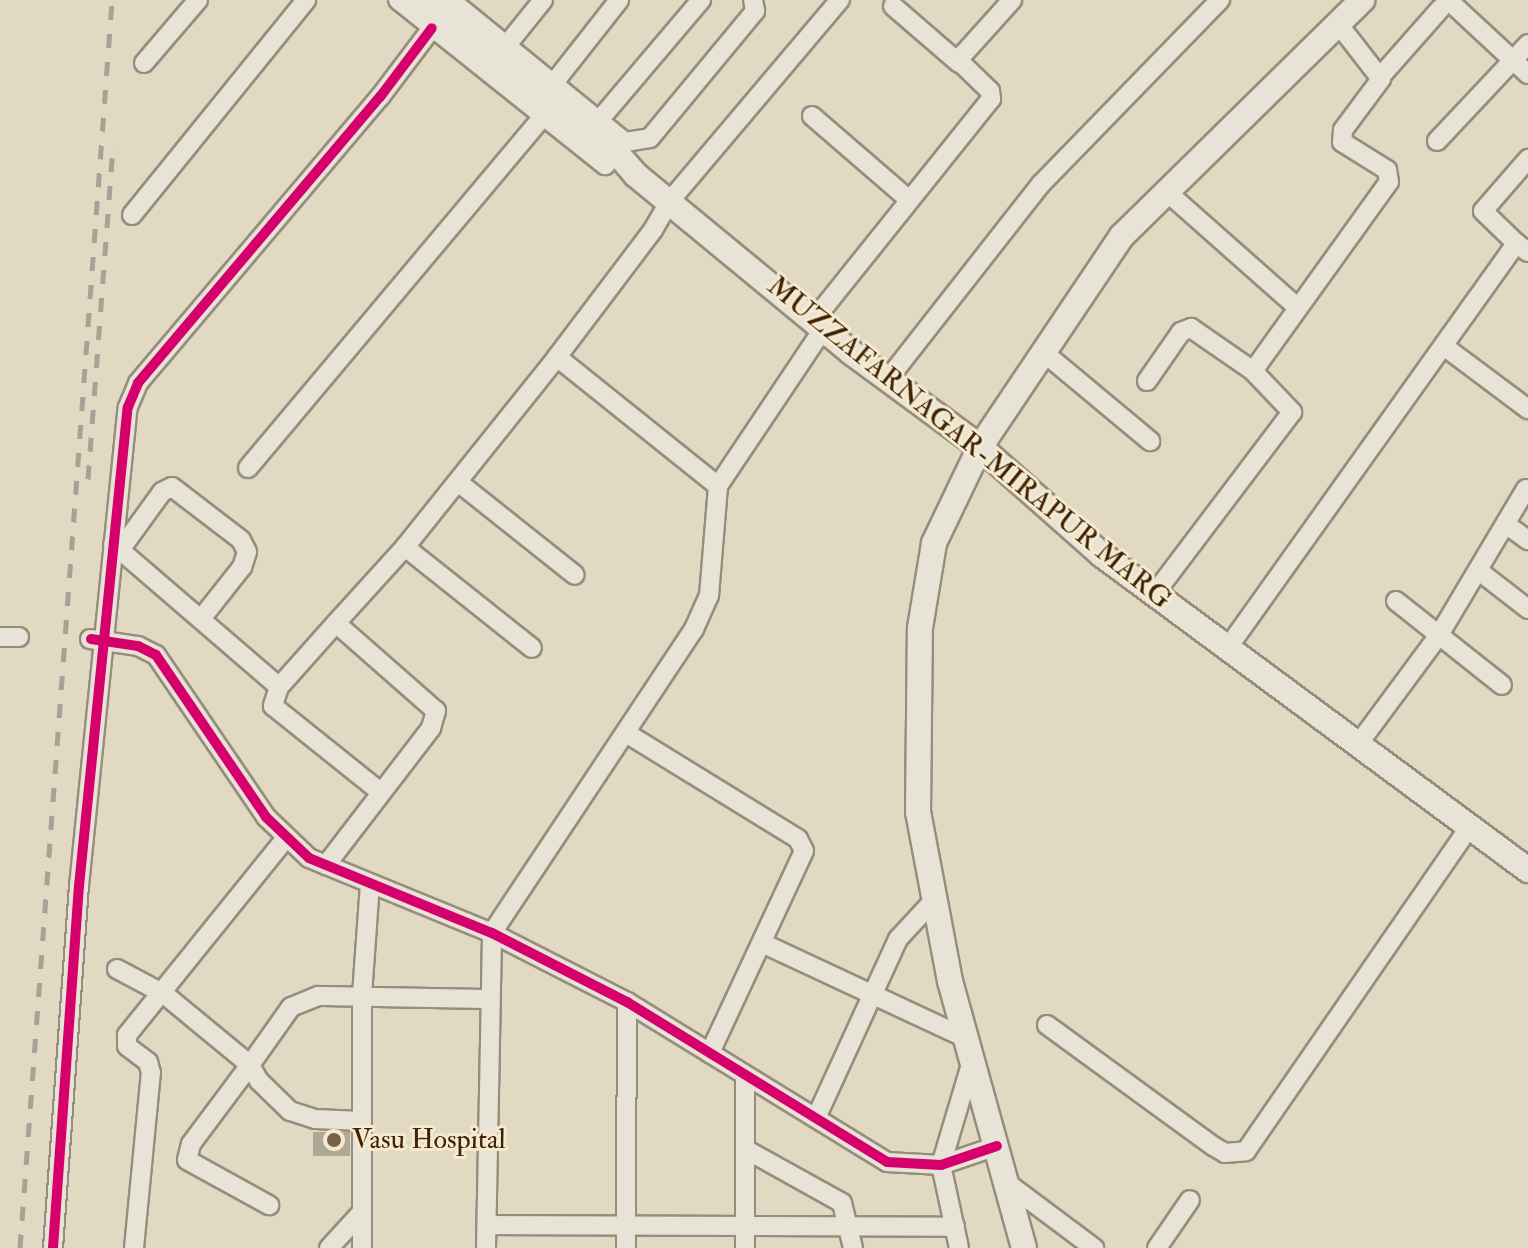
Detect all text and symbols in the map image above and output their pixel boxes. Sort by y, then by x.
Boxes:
street label: MUZZAFARNAGAR-MIRAPUR MARG [760,269,1178,617]
place label: Vasu Hospital [352,1123,506,1157]
marker: Vasu Hospital [323,1129,345,1151]

